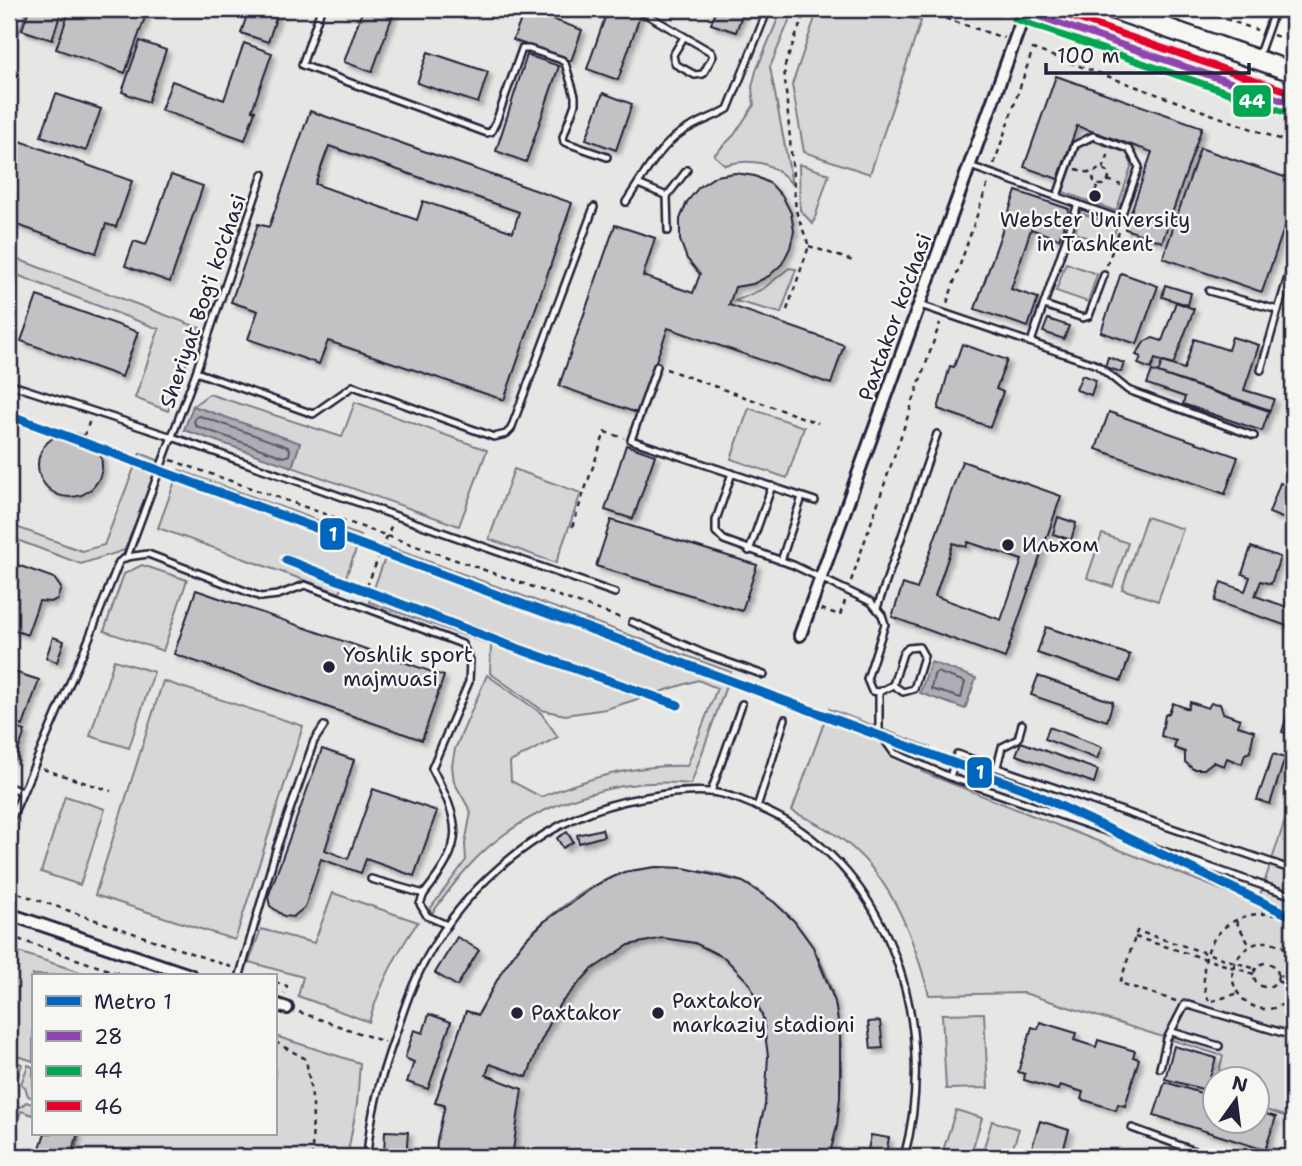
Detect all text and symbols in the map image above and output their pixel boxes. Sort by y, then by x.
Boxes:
scale bar [1046,32,1250,76]
text: 100 m [1057,42,1120,70]
line badge: 44 [1232,84,1272,118]
text: 44 [1239,89,1266,114]
marker: Webster University in Tashkent [1087,188,1103,204]
street label: Sheriyat Bog'i ko'chasi [153,190,253,412]
place label: Webster University in Tashkent [1000,206,1190,258]
street label: Paxtakor ko'chasi [852,229,938,405]
line badge: 1 [319,517,346,551]
text: 1 [329,522,337,547]
place label: Ильхом [1022,531,1099,559]
marker: Ильхом [1000,537,1016,553]
place label: Yoshlik sport majmuasi [343,641,473,693]
marker: Yoshlik sport majmuasi [321,659,337,675]
line badge: 1 [966,756,993,789]
text: 1 [976,760,984,785]
legend [32,974,276,1134]
place label: Paxtakor markaziy stadioni [672,987,855,1039]
text: Metro 1 [94,988,172,1016]
place label: Paxtakor [531,999,622,1027]
marker: Paxtakor [509,1005,525,1021]
marker: Paxtakor markaziy stadioni [650,1005,666,1021]
text: 28 [94,1023,123,1051]
text: 44 [94,1057,123,1085]
north arrow [1200,1064,1270,1134]
text: N [1230,1070,1250,1098]
text: 46 [94,1093,123,1121]

